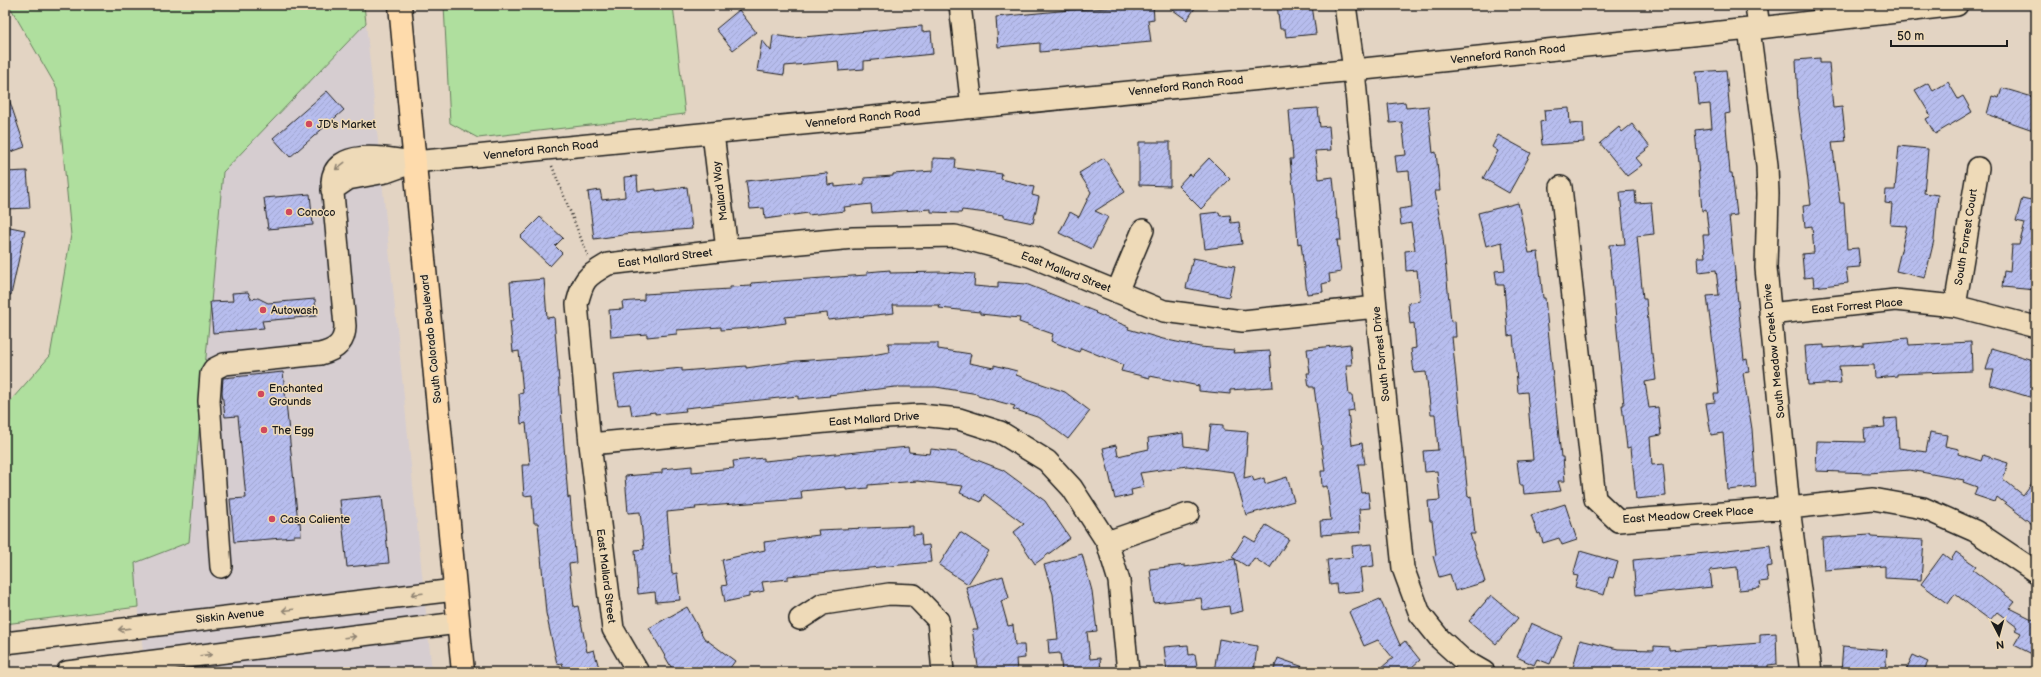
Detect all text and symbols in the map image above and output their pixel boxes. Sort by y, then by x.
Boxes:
scale bar [1891,22,2007,48]
text: 50 m [1897,29,1924,44]
street label: Venneford Ranch Road [1450,42,1566,66]
street label: Venneford Ranch Road [1128,74,1244,98]
street label: Venneford Ranch Road [805,106,921,130]
place label: JD's Market [317,118,377,131]
marker: JD's Market [304,119,314,129]
street label: Venneford Ranch Road [483,138,599,162]
street label: Mallard Way [710,160,730,222]
one-way arrow [334,162,345,170]
street label: South Forrest Court [1952,187,1980,286]
place label: Conoco [297,206,336,219]
marker: Conoco [284,207,294,217]
street label: East Mallard Street [617,246,714,270]
street label: East Mallard Street [1019,249,1113,295]
street label: South Colorado Boulevard [418,274,444,404]
street label: South Meadow Creek Drive [1760,283,1788,419]
street label: East Forrest Place [1811,295,1904,316]
place label: Autowash [271,304,318,317]
marker: Autowash [258,305,268,315]
street label: South Forrest Drive [1369,305,1392,402]
place label: Enchanted Grounds [269,382,323,408]
marker: Enchanted Grounds [256,389,266,399]
street label: East Mallard Drive [828,409,920,429]
place label: The Egg [272,424,314,437]
marker: The Egg [259,425,269,435]
street label: East Meadow Creek Place [1622,504,1754,526]
place label: Casa Caliente [280,513,351,526]
marker: Casa Caliente [267,514,277,524]
street label: East Mallard Street [594,528,618,625]
one-way arrow [411,590,424,598]
street label: Siskin Avenue [195,606,265,626]
one-way arrow [282,606,295,614]
north arrow [1979,615,2019,655]
one-way arrow [118,625,131,633]
one-way arrow [343,633,356,641]
text: N [1995,638,2005,651]
one-way arrow [199,651,212,659]

